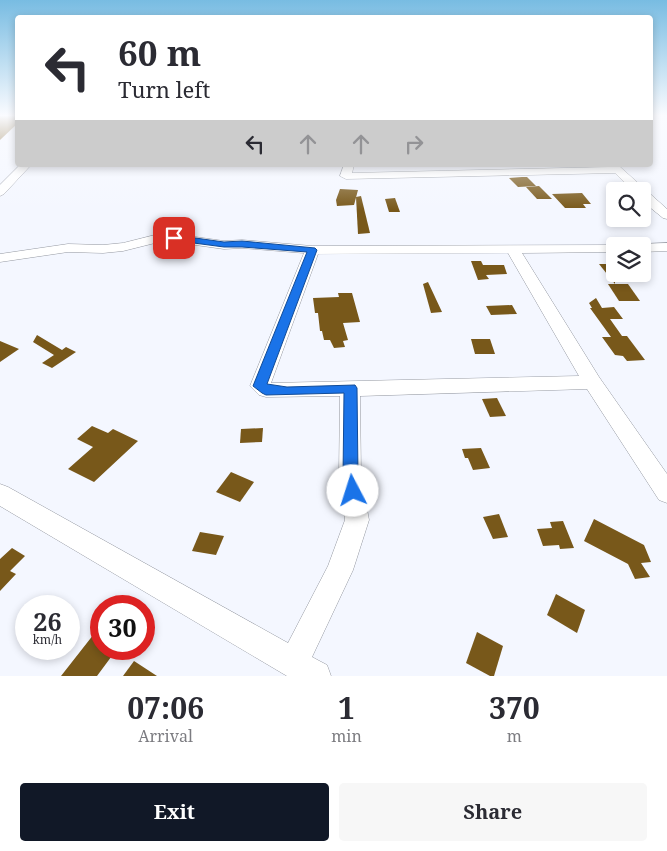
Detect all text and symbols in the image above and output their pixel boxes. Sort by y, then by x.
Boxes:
text: 60 m [118,29,201,76]
icon: left [35,35,100,100]
text: Turn left [118,74,210,104]
icon: left [241,130,269,158]
icon: ahead [294,130,322,158]
icon: ahead [347,130,375,158]
icon: right [400,130,428,158]
map controls [606,182,651,282]
button: search [606,182,651,227]
pin [153,217,195,259]
icon: arrive [160,224,188,252]
button: layers [606,237,651,282]
position arrow [326,464,378,516]
speed limit sign: 30 [90,595,155,660]
text: 26 [33,604,62,638]
text: km/h [33,631,62,648]
text: 07:06 [127,687,204,728]
text: 1 [338,687,355,728]
text: 370 [489,687,540,728]
text: Arrival [138,725,193,747]
text: min [331,725,362,747]
text: m [507,725,522,747]
button: Exit [20,783,329,841]
button: Share [339,783,647,841]

